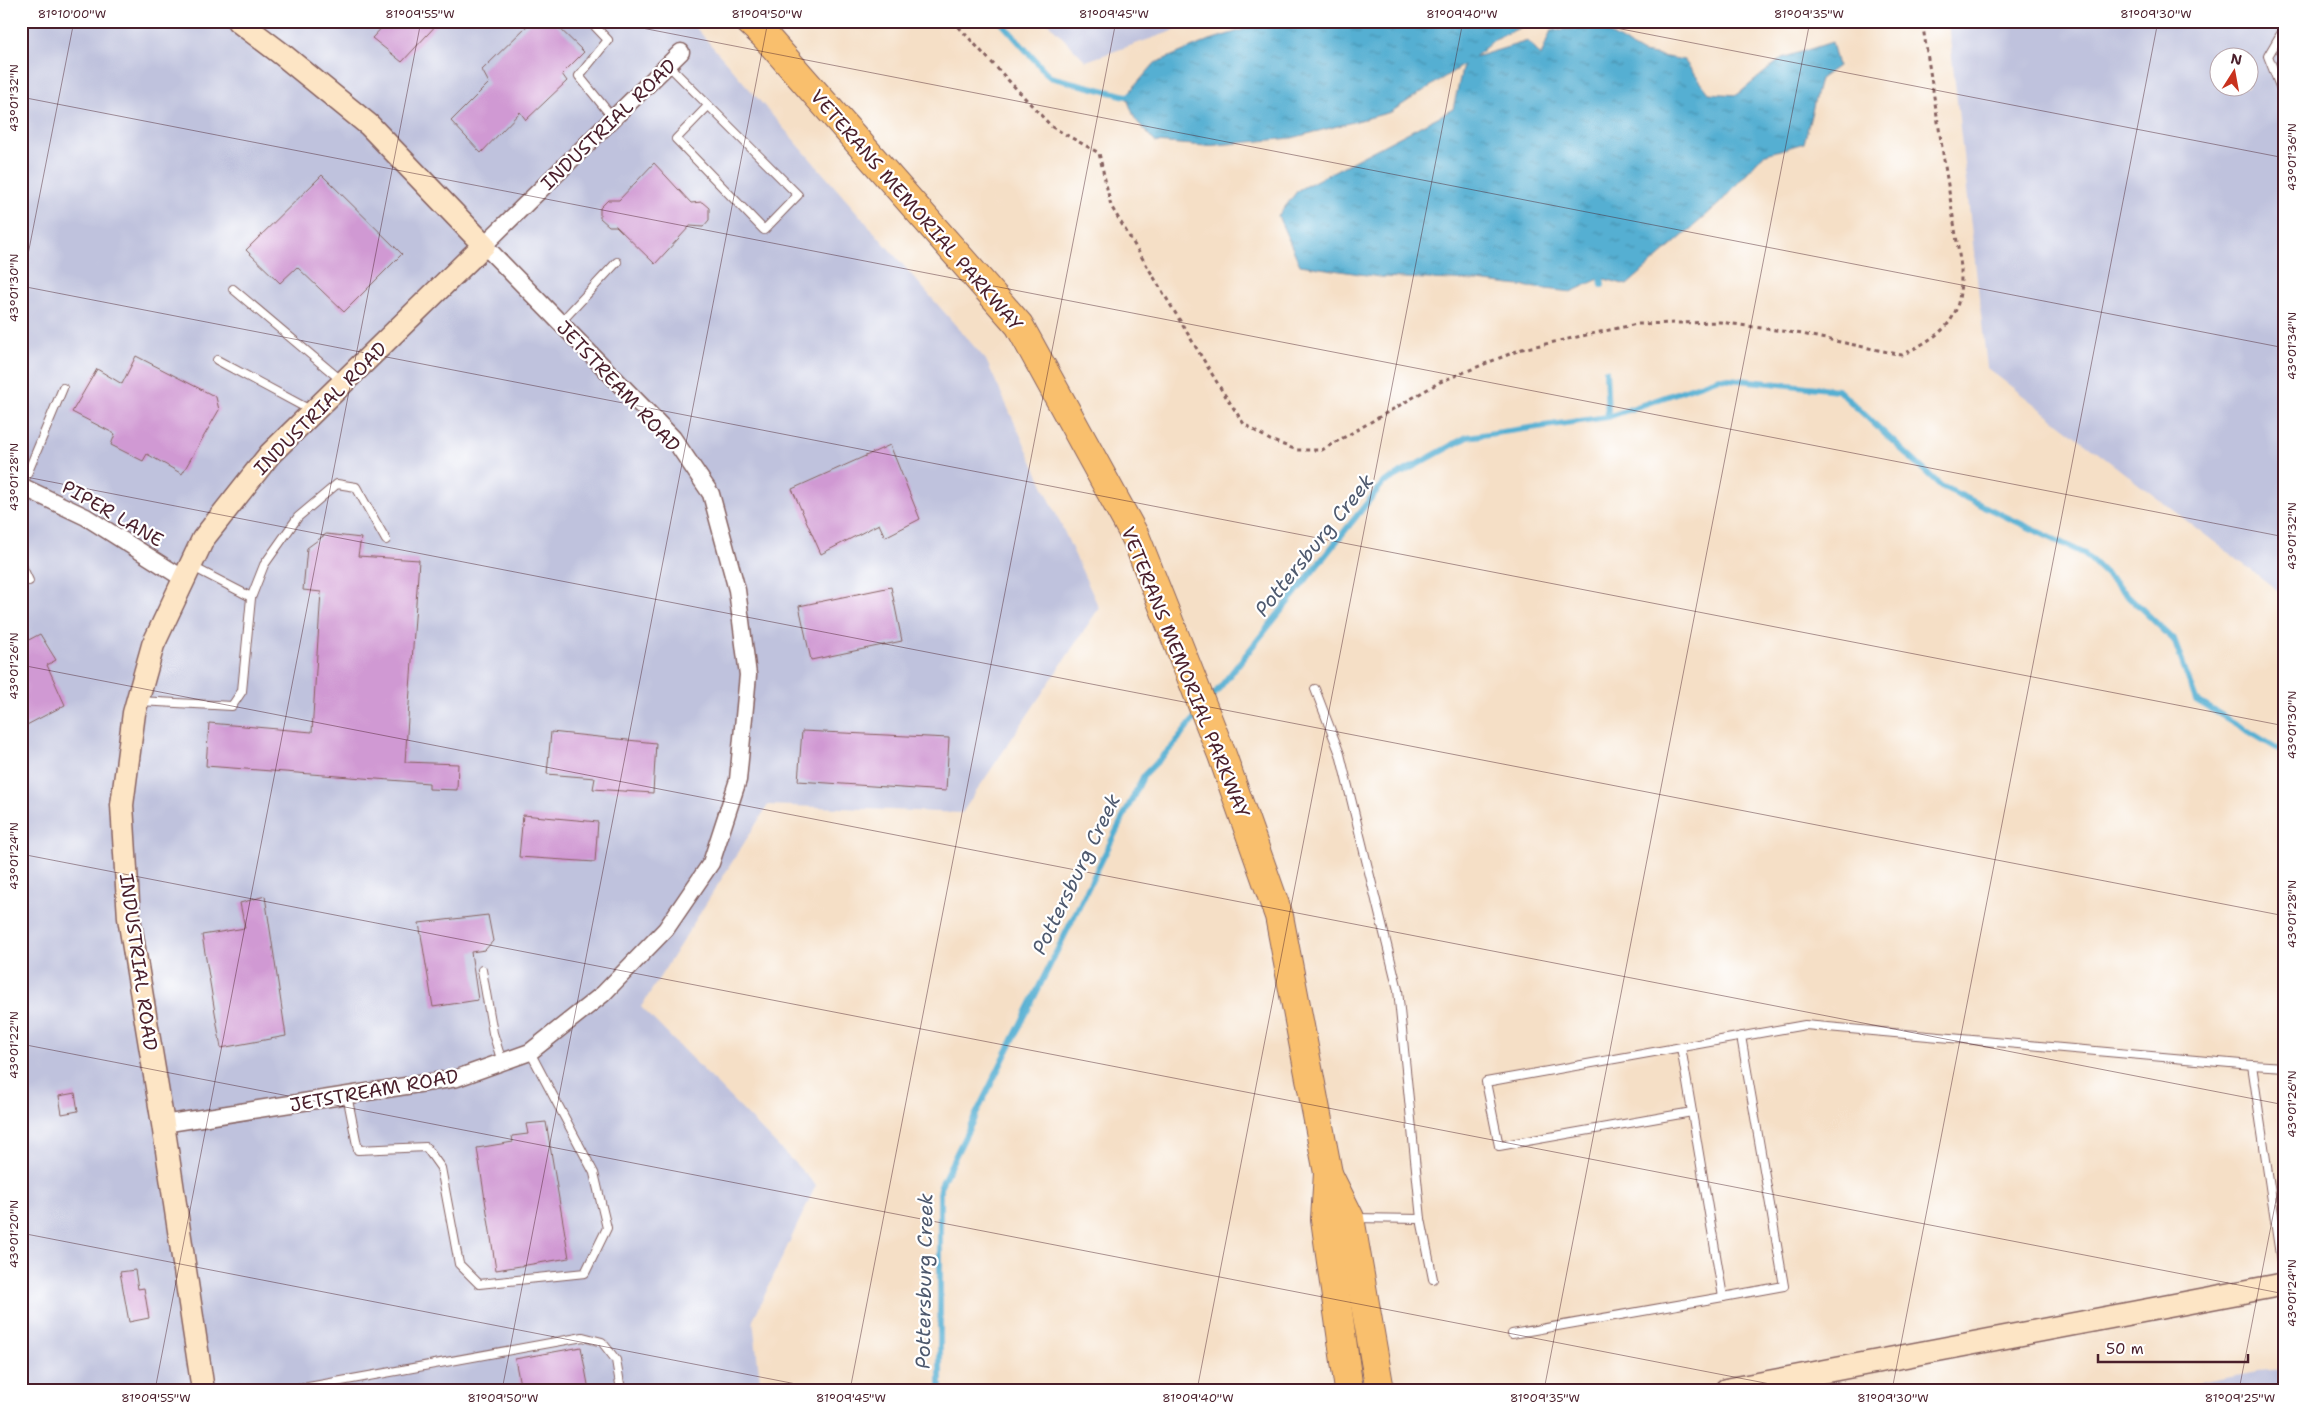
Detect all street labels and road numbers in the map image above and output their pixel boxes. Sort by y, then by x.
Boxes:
street label: INDUSTRIAL ROAD [535,53,681,195]
street label: VETERANS MEMORIAL PARKWAY [805,84,1029,337]
street label: JETSTREAM ROAD [551,315,686,457]
street label: INDUSTRIAL ROAD [248,336,392,480]
street label: PIPER LANE [58,474,168,553]
street label: VETERANS MEMORIAL PARKWAY [1115,523,1256,822]
street label: INDUSTRIAL ROAD [114,872,163,1052]
street label: JETSTREAM ROAD [288,1063,460,1118]

